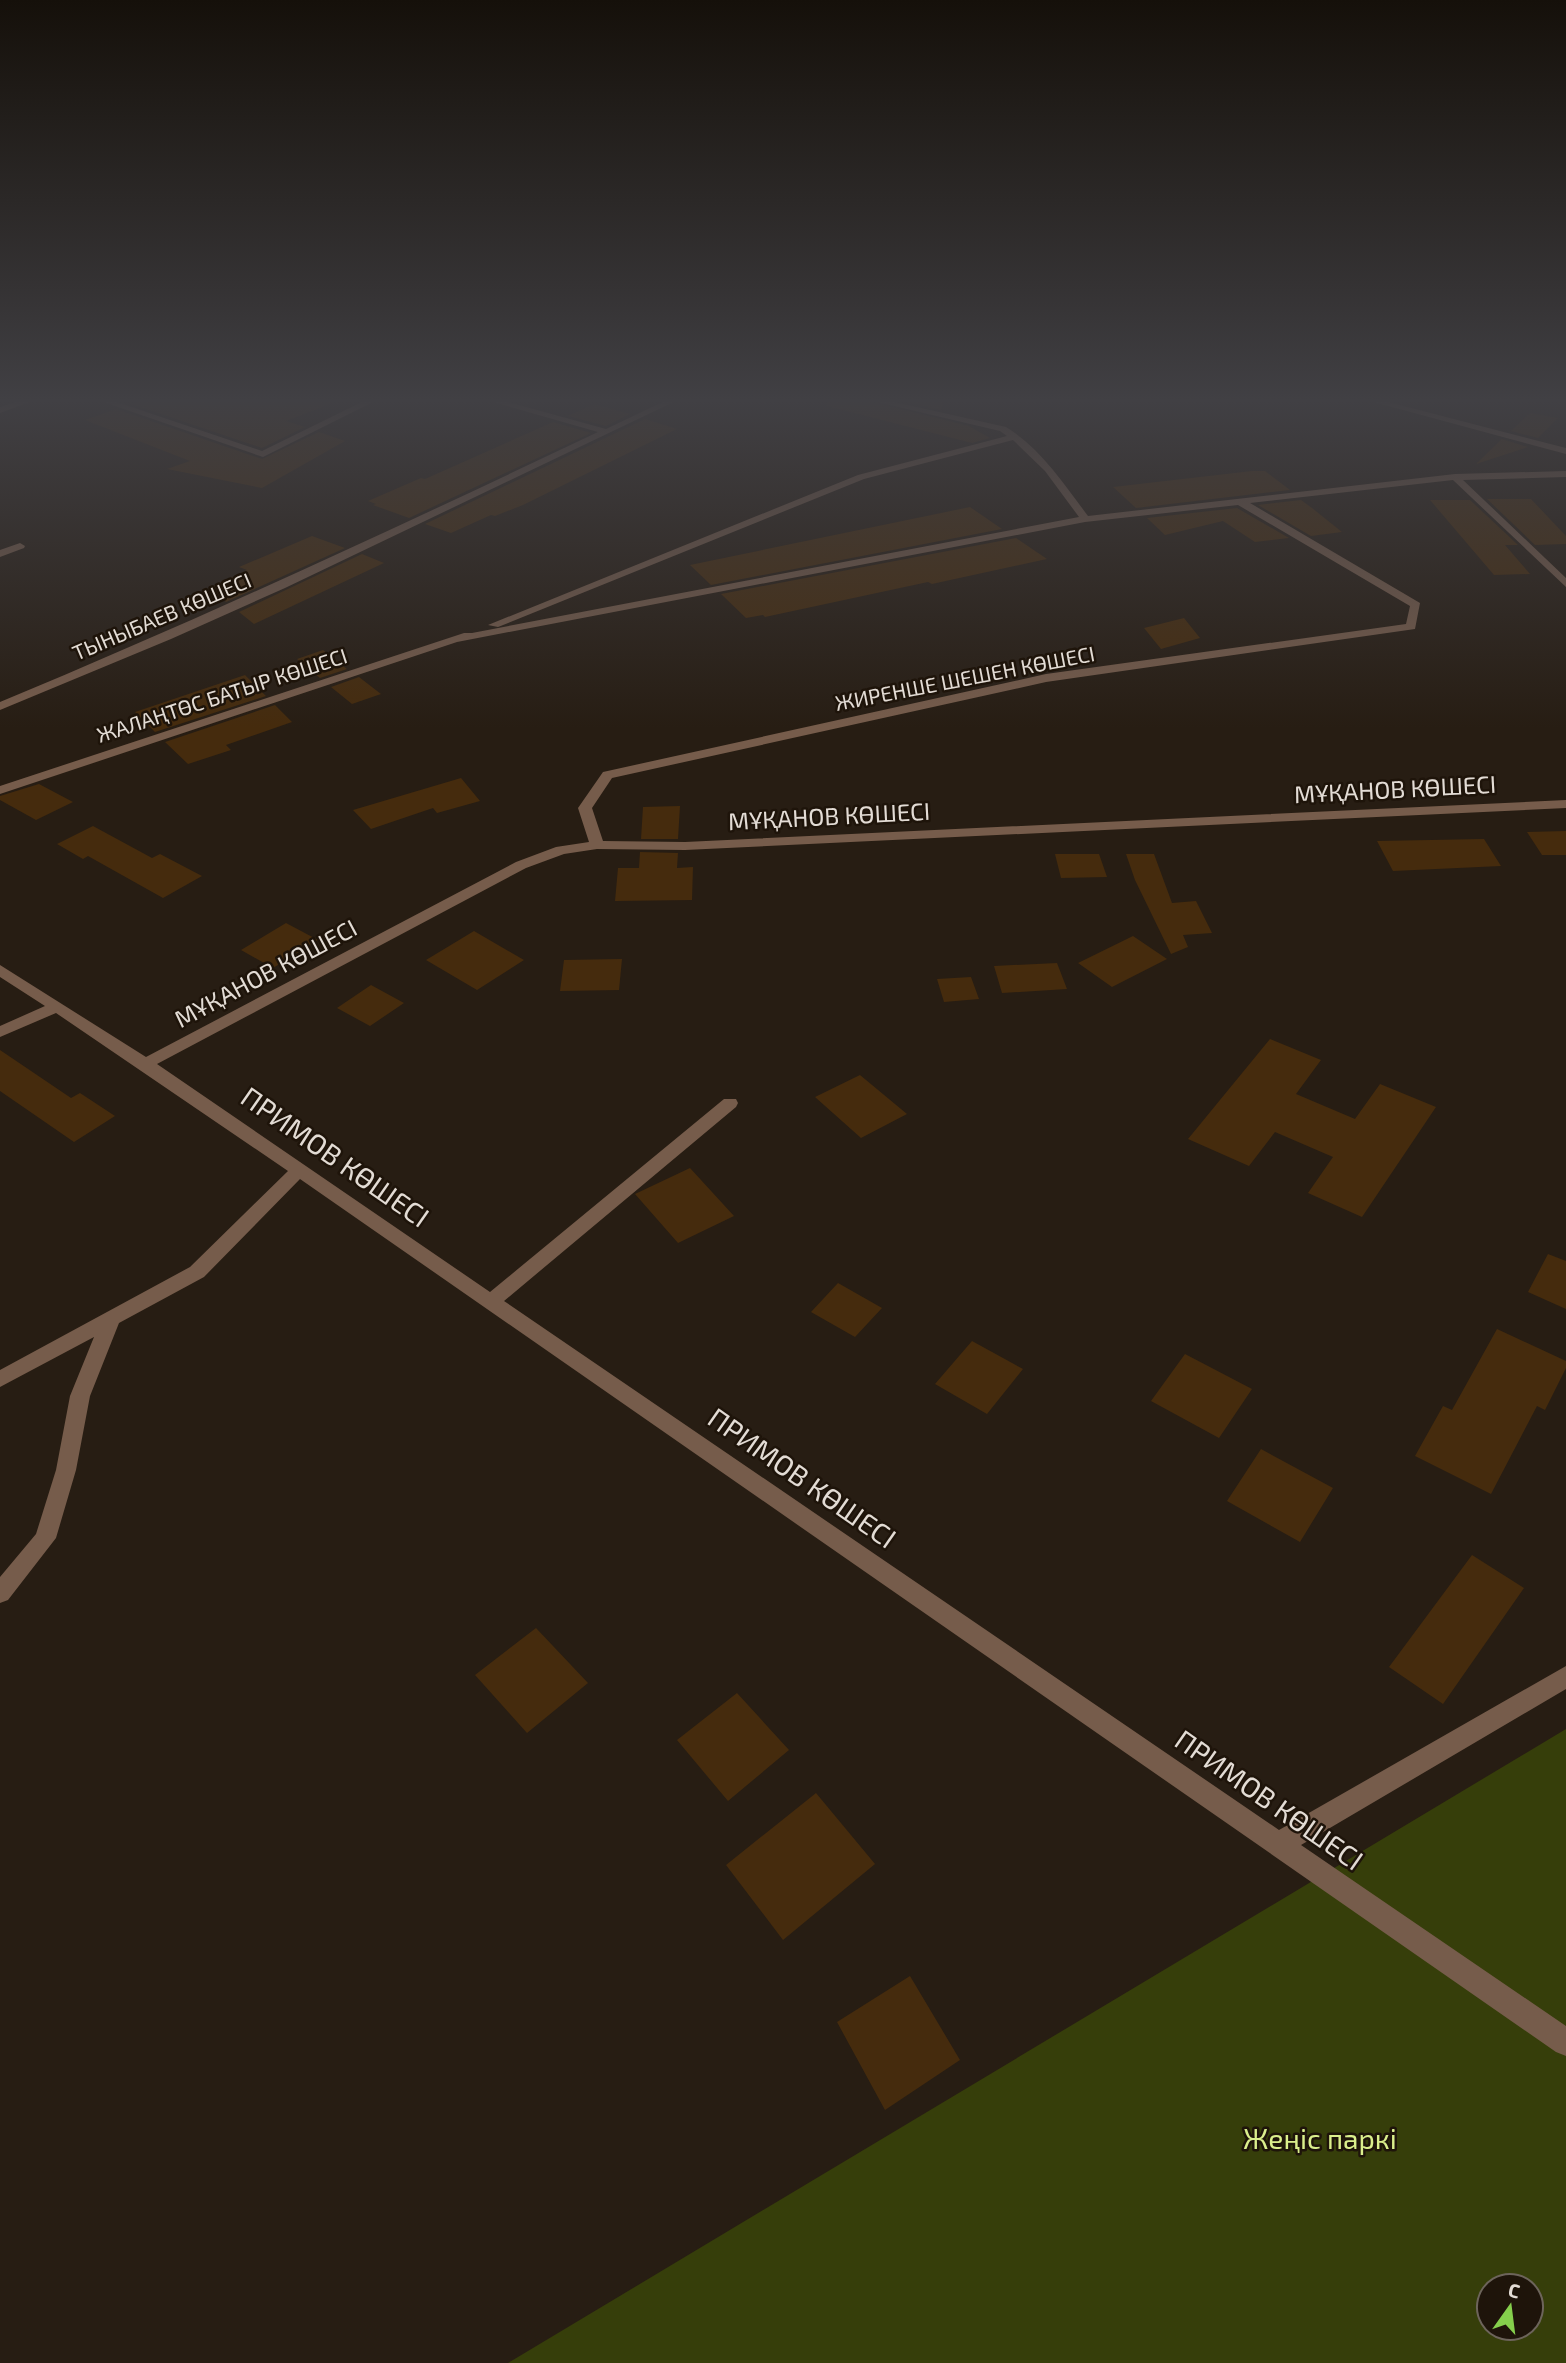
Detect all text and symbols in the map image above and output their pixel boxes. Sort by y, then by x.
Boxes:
street label: ТЫНЫБАЕВ КӨШЕСІ [68,567,255,665]
street label: ЖИРЕНШЕ ШЕШЕН КӨШЕСІ [833,640,1097,715]
street label: ЖАЛАҢТӨС БАТЫР КӨШЕСІ [93,642,350,747]
street label: МҰҚАНОВ КӨШЕСІ [1293,769,1497,808]
street label: МҰҚАНОВ КӨШЕСІ [727,796,931,835]
street label: МҰҚАНОВ КӨШЕСІ [169,912,361,1033]
street label: ПРИМОВ КӨШЕСІ [235,1079,436,1234]
street label: ПРИМОВ КӨШЕСІ [702,1400,903,1555]
street label: ПРИМОВ КӨШЕСІ [1169,1722,1370,1877]
park label: Жеңіс паркі [1243,2121,1397,2155]
north arrow [1475,2272,1545,2342]
text: С [1506,2278,1522,2303]

